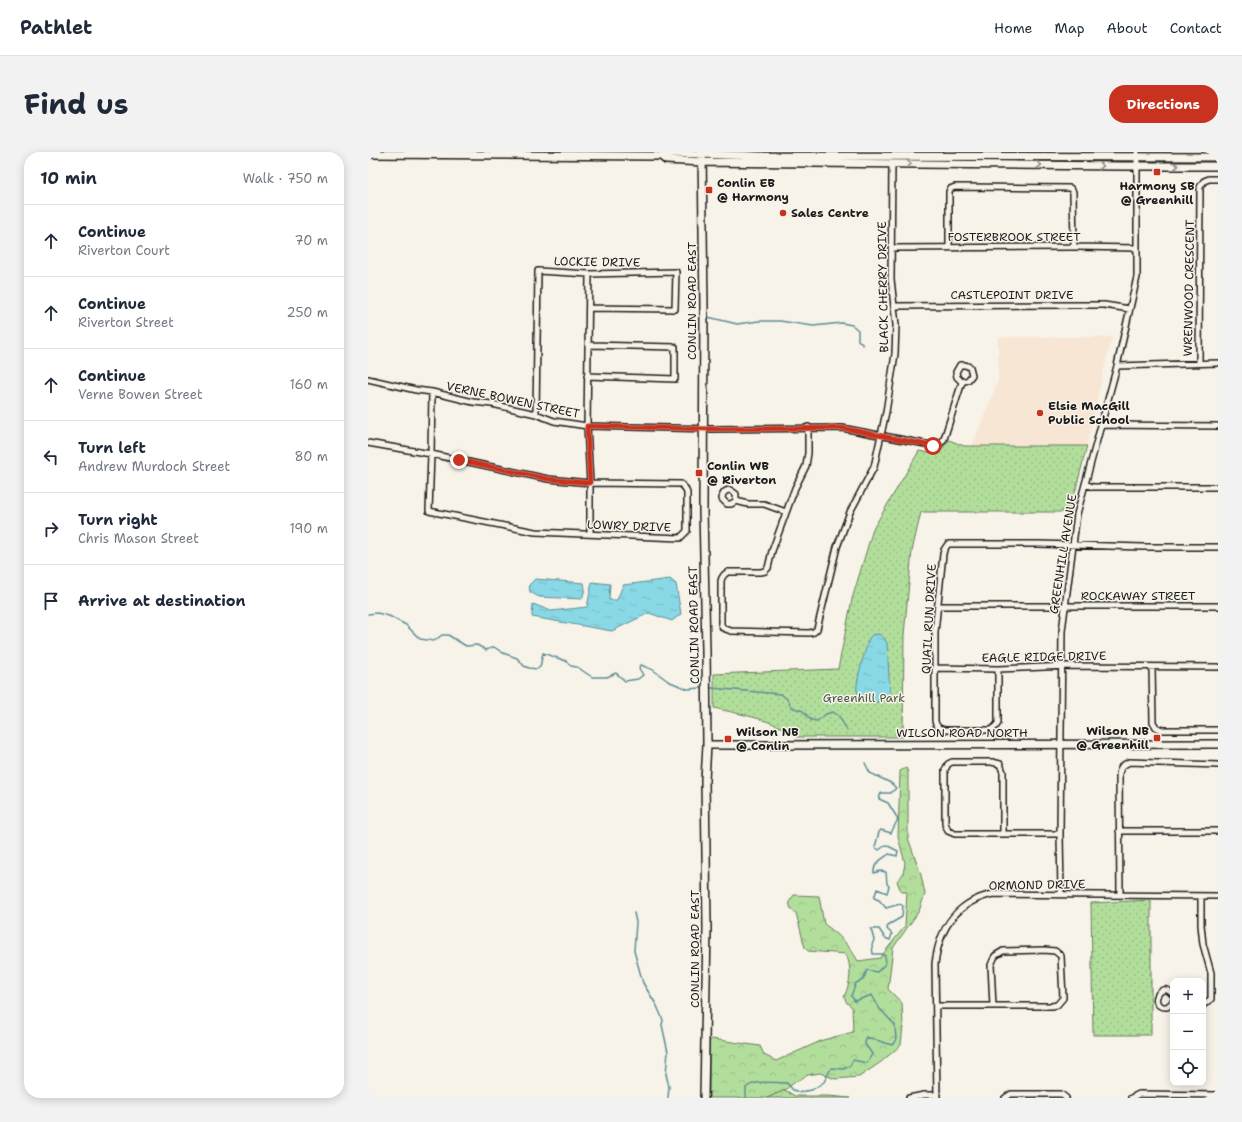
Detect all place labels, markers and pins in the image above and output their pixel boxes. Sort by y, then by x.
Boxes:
marker: Harmony SB @ Greenhill [1152,167,1162,177]
place label: Conlin EB @ Harmony [717,175,789,205]
place label: Harmony SB @ Greenhill [1119,178,1195,208]
marker: Conlin EB @ Harmony [704,185,714,195]
place label: Sales Centre [791,205,869,221]
marker: Sales Centre [778,208,788,218]
place label: Elsie MacGill Public School [1048,398,1130,428]
marker: Elsie MacGill Public School [1035,408,1045,418]
place label: Conlin WB @ Riverton [707,458,776,488]
marker: Conlin WB @ Riverton [694,468,704,478]
place label: Wilson NB @ Greenhill [1076,723,1150,753]
place label: Wilson NB @ Conlin [736,724,799,754]
marker: Wilson NB @ Greenhill [1152,733,1162,743]
marker: Wilson NB @ Conlin [723,734,733,744]

